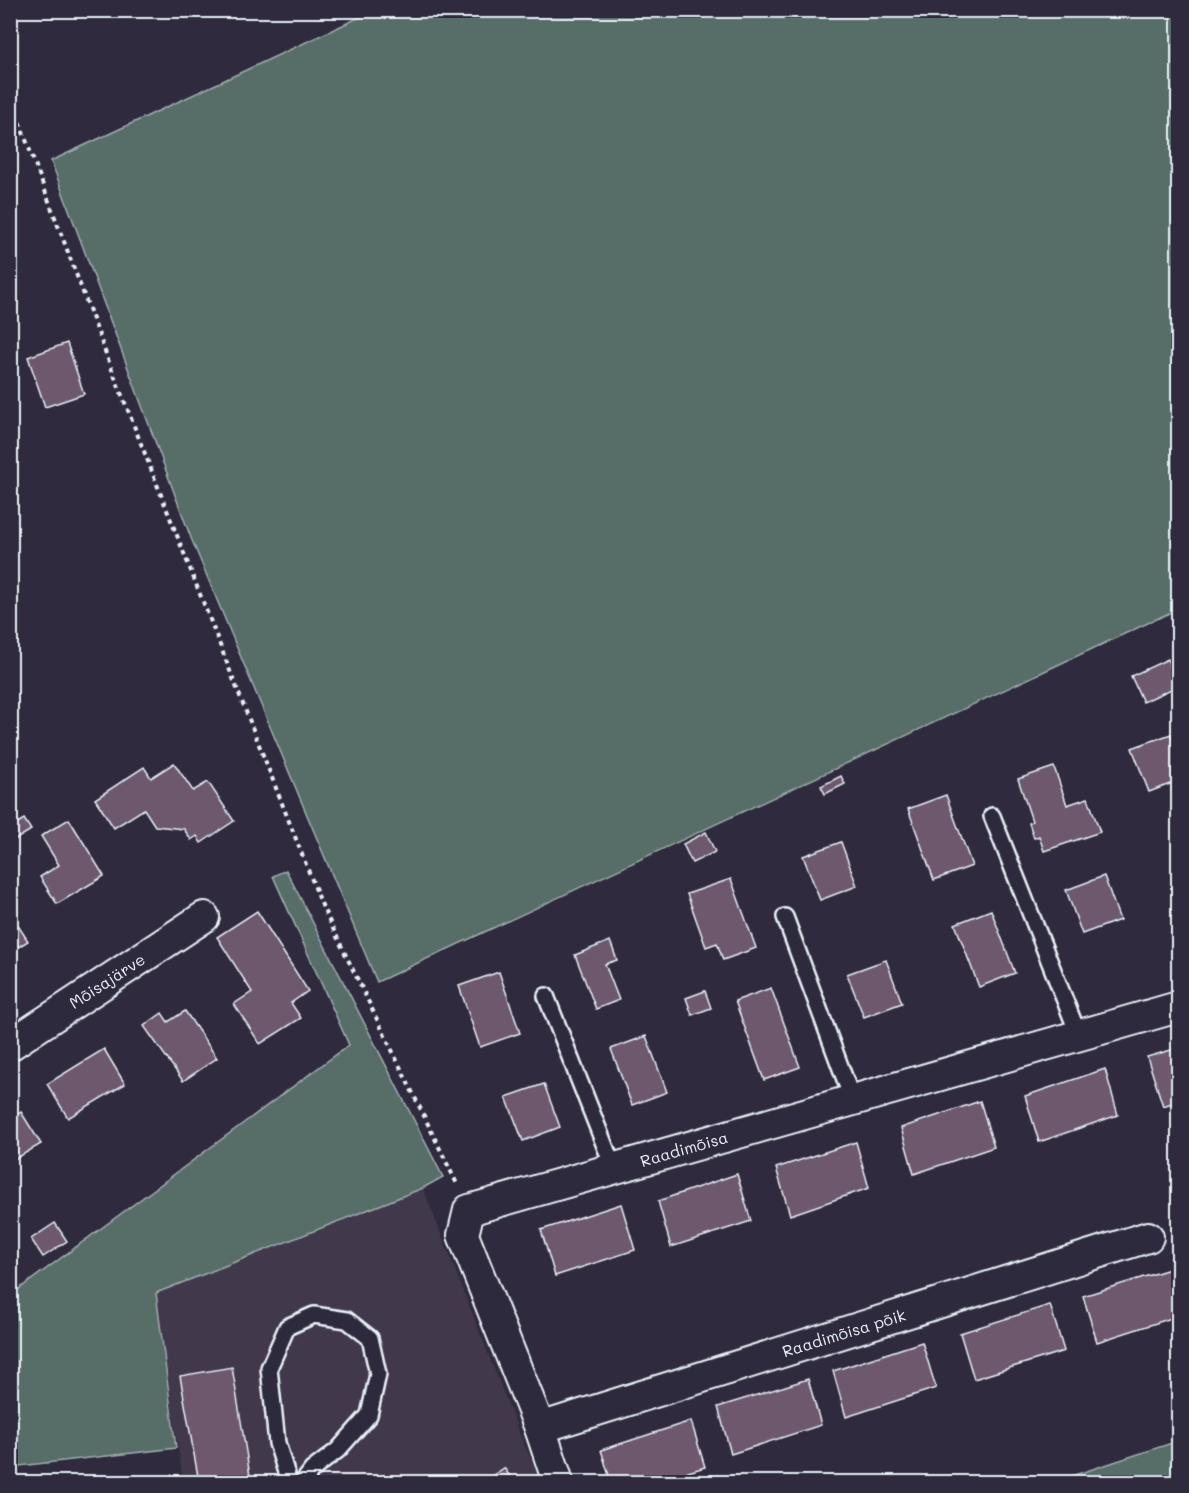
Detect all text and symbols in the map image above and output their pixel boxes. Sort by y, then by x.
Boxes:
street label: Mõisajärve [65,948,149,1013]
street label: Raadimõisa [638,1126,730,1171]
street label: Raadimõisa põik [780,1304,908,1361]

